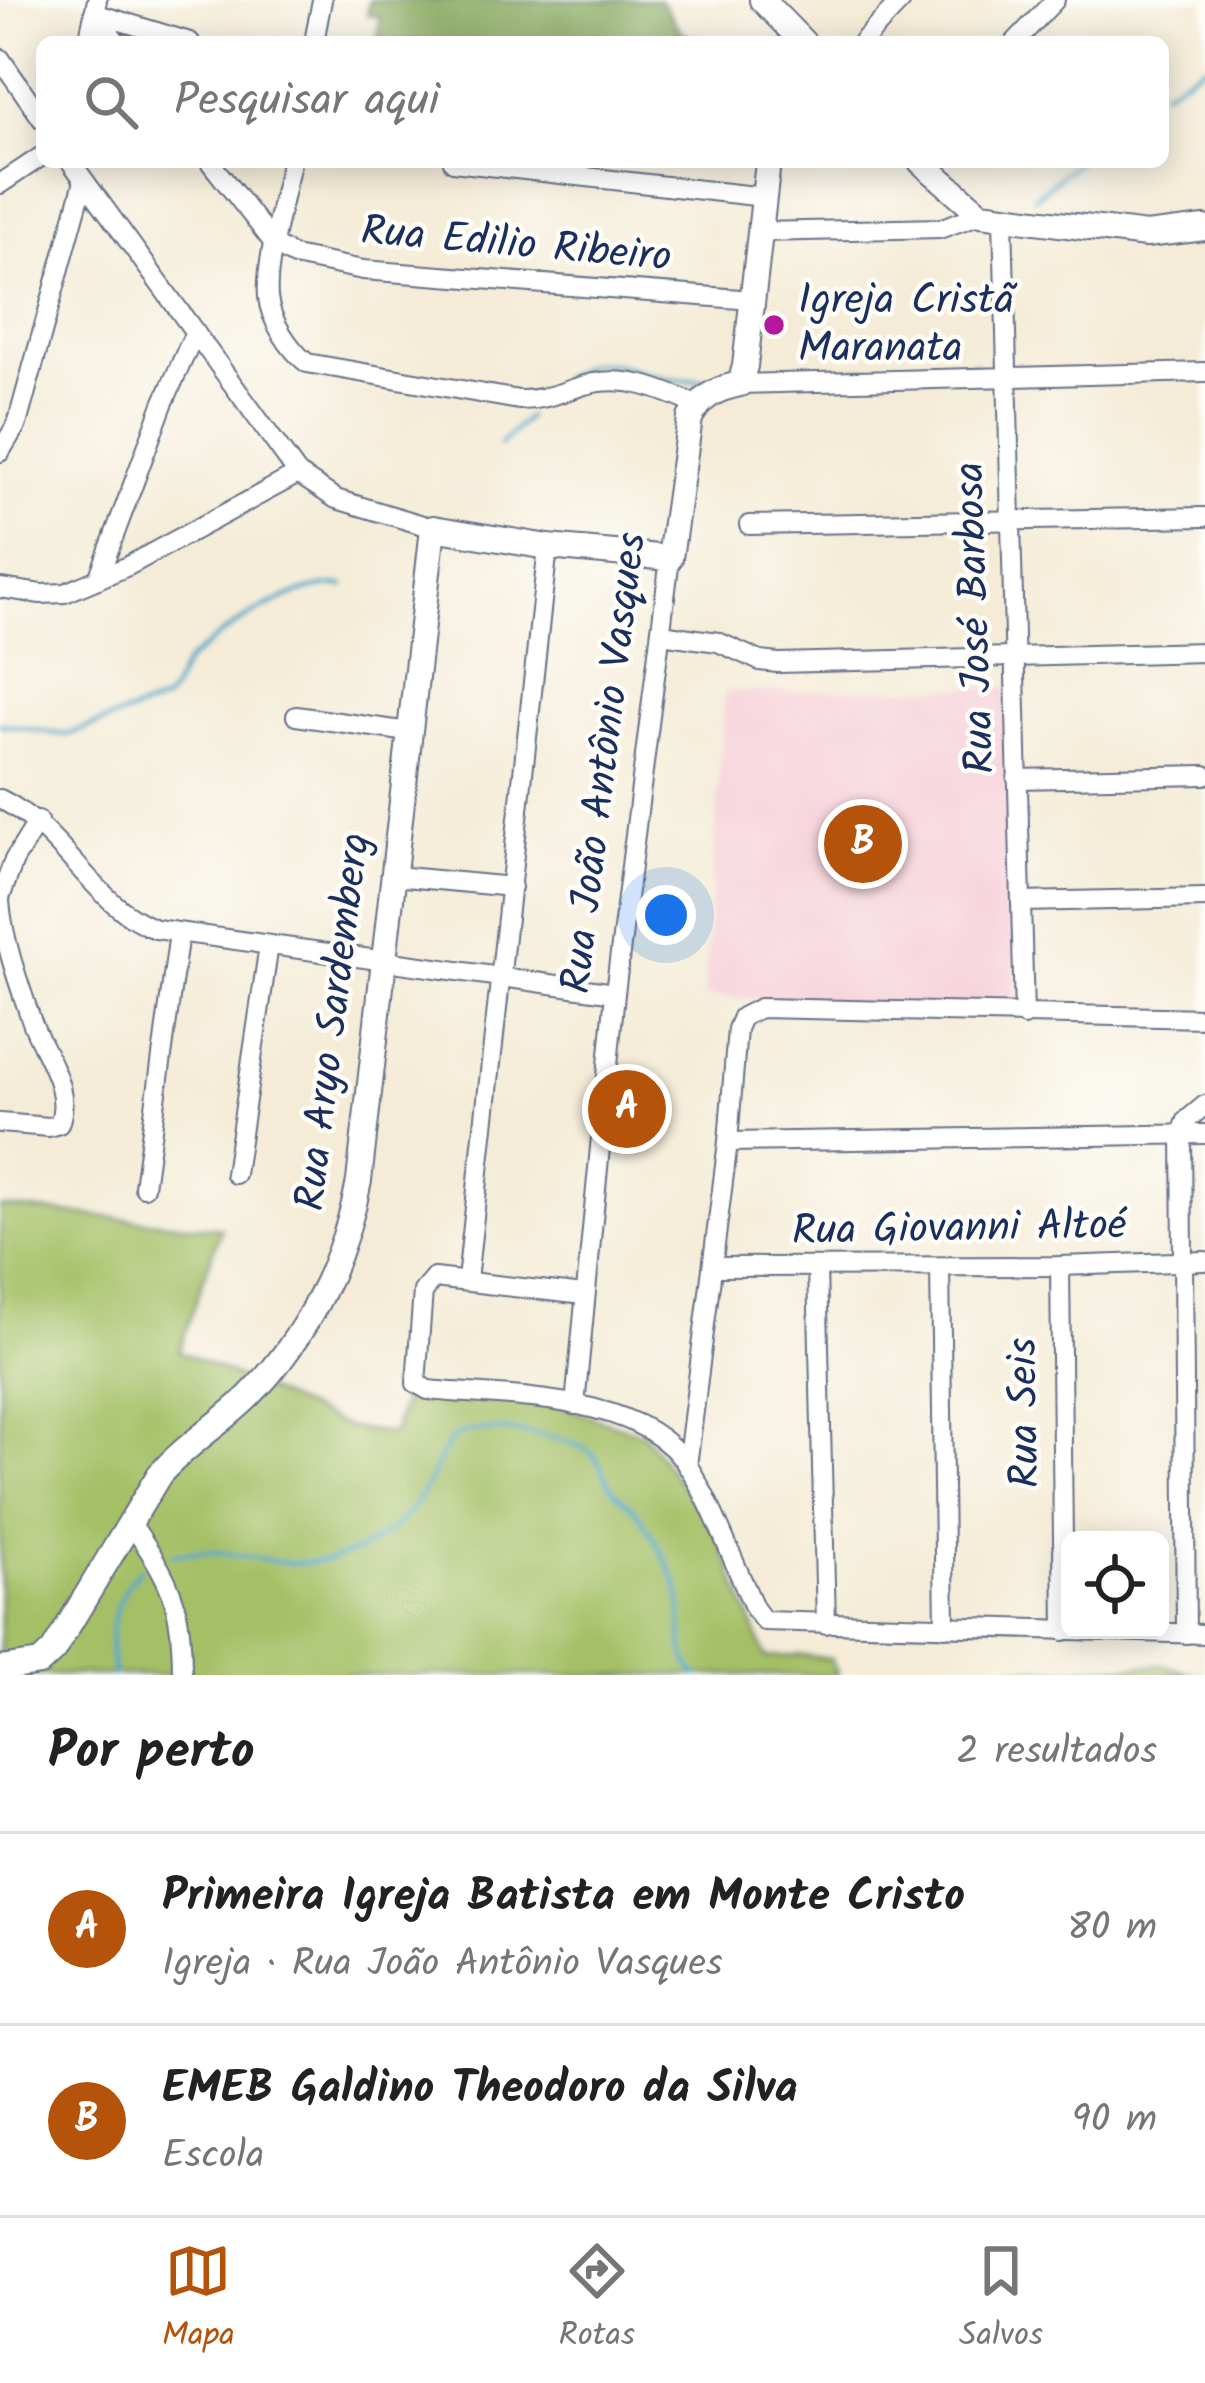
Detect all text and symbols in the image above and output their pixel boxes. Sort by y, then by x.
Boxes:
search box [36,36,1169,168]
text: Pesquisar aqui [174,66,440,138]
icon: search [78,69,144,135]
street label: Rua Edilio Ribeiro [358,198,674,292]
place label: Igreja Cristã Maranata [798,268,1018,383]
marker: Igreja Cristã Maranata [761,312,787,338]
street label: Rua José Barbosa [937,461,1015,775]
street label: Rua João Antônio Vasques [543,529,667,997]
pin: B [824,799,902,889]
street label: Rua Aryo Sardemberg [278,829,390,1215]
your location [636,885,696,945]
pin: A [588,1064,666,1154]
street label: Rua Giovanni Altoé [791,1193,1128,1265]
street label: Rua Seis [990,1337,1060,1489]
map controls [1061,1531,1169,1639]
button: locate [1061,1531,1169,1639]
text: Por perto [48,1713,254,1794]
text: 2 resultados [956,1722,1157,1784]
text: Primeira Igreja Batista em Monte Cristo [162,1862,965,1934]
text: A [75,1898,99,1960]
text: 80 m [1067,1898,1157,1960]
text: Igreja · Rua João Antônio Vasques [162,1934,723,1996]
text: EMEB Galdino Theodoro da Silva [162,2054,798,2126]
text: B [75,2090,99,2152]
text: 90 m [1072,2090,1157,2152]
text: Escola [162,2126,264,2188]
tab: Mapa [162,2238,235,2363]
tab: Rotas [559,2238,635,2363]
tab: Salvos [959,2238,1043,2363]

